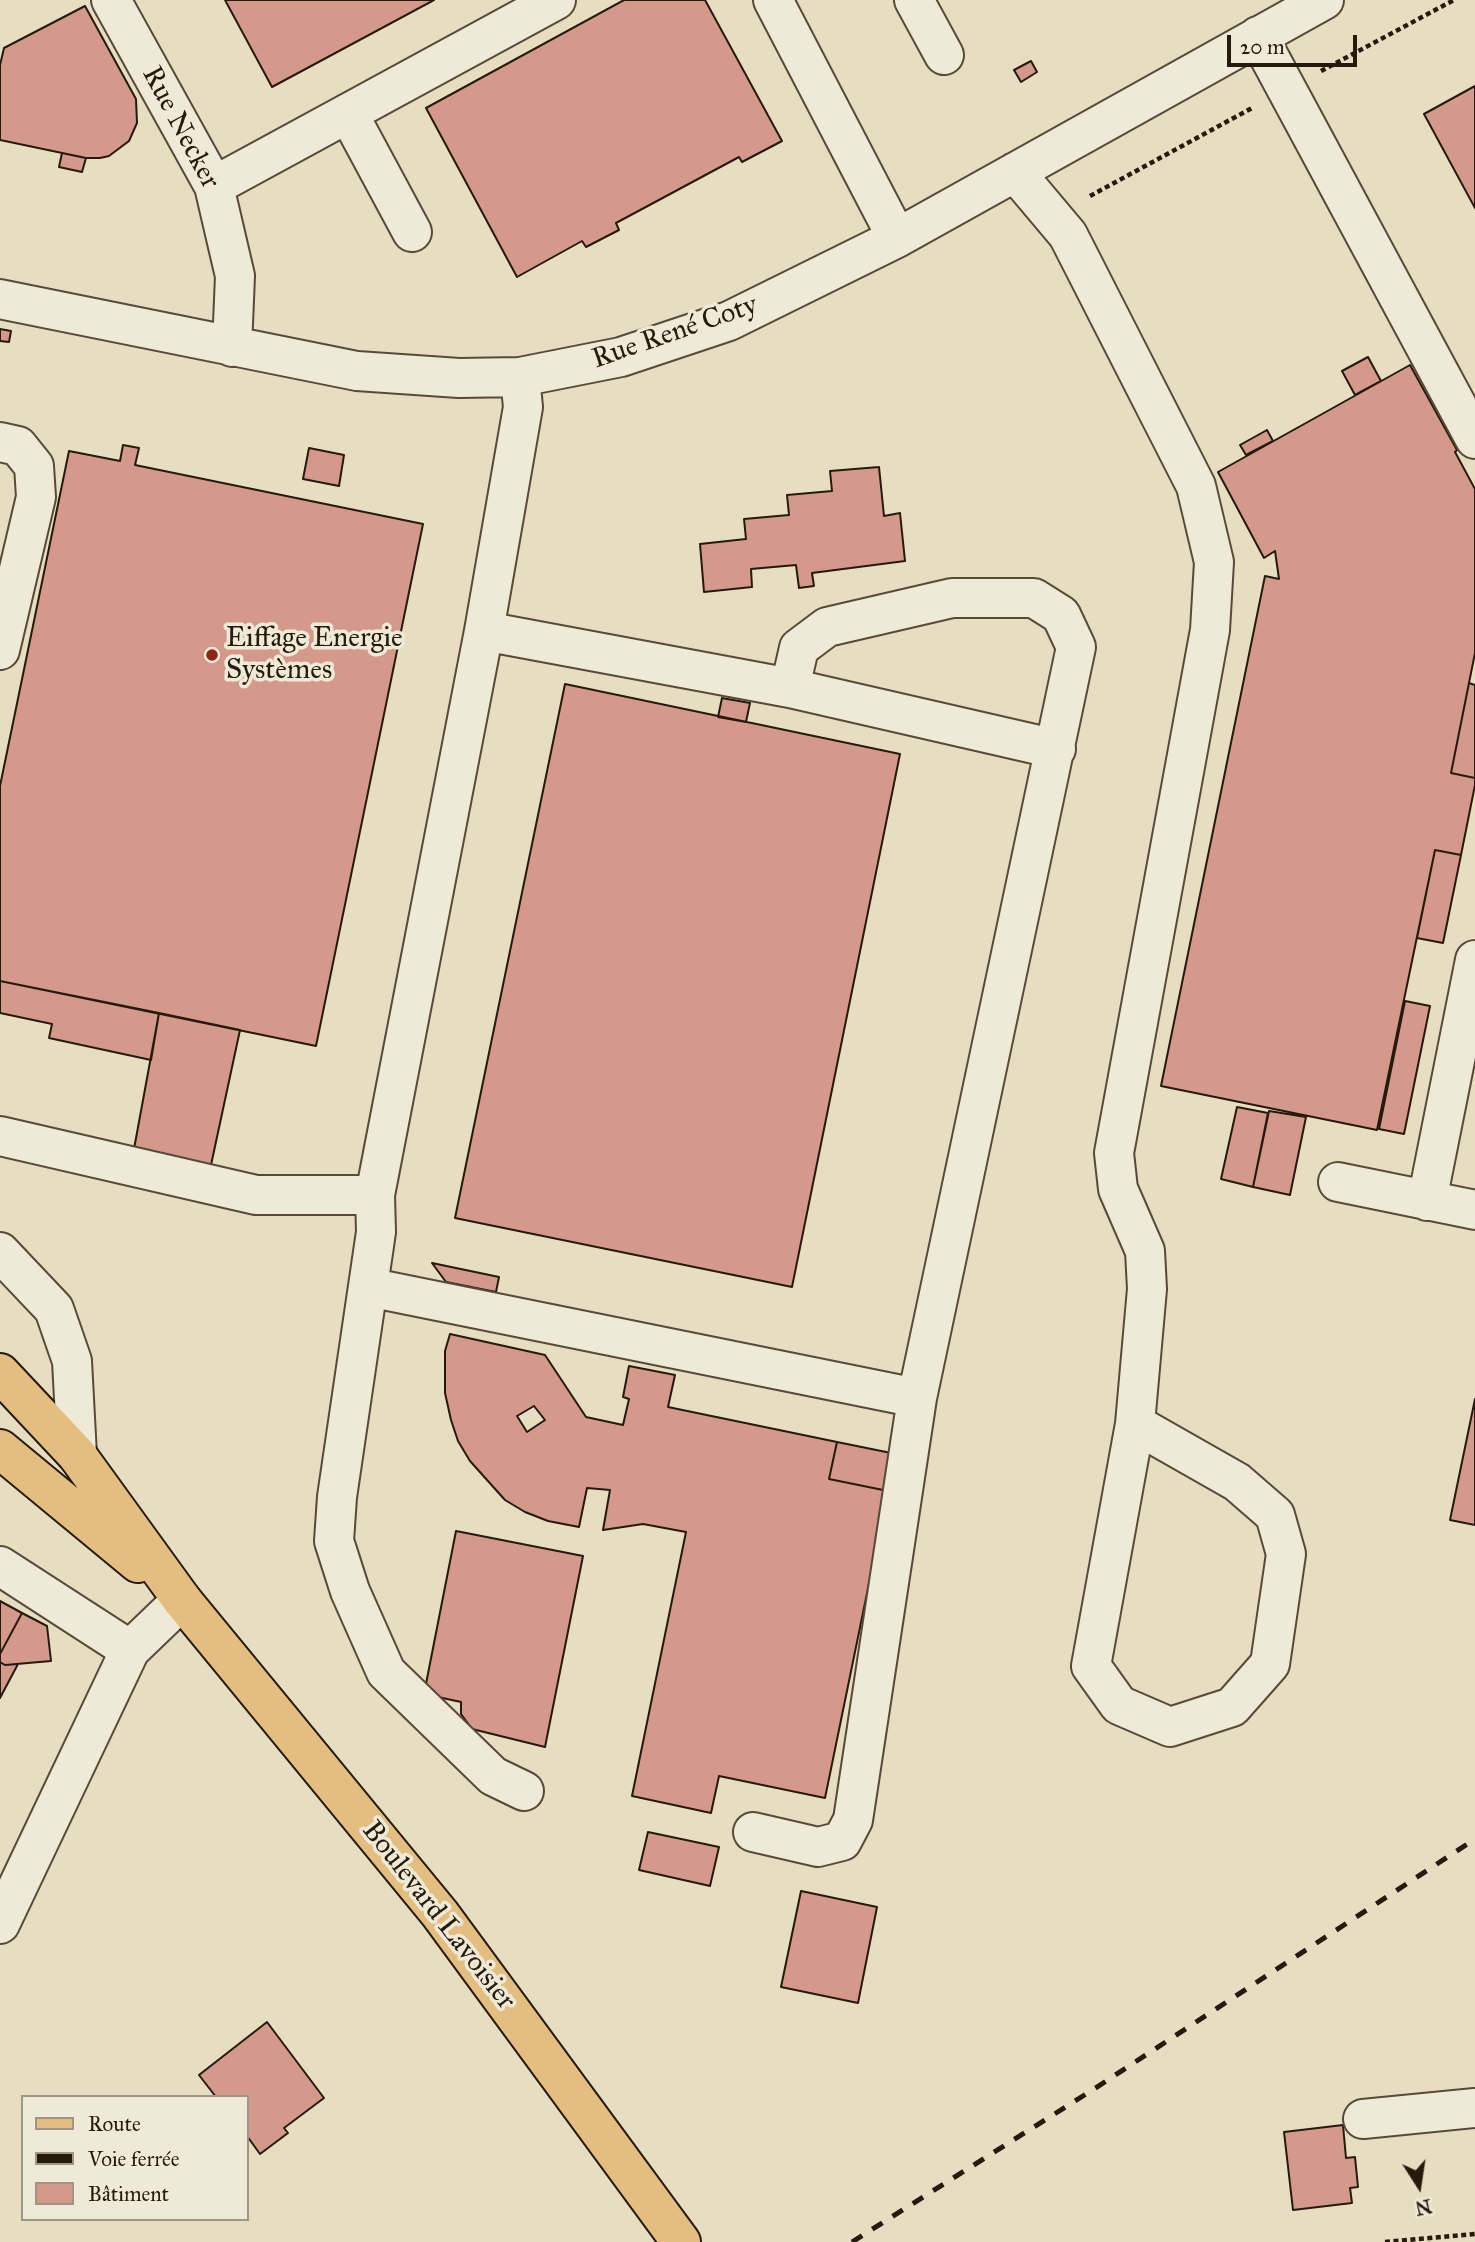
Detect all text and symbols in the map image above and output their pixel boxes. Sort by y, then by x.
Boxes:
scale bar [1230,21,1360,65]
text: 20 m [1240,34,1285,60]
street label: Rue Necker [134,61,226,195]
street label: Rue René Coty [588,289,762,377]
place label: Eiffage Energie Systèmes [226,622,403,688]
marker: Eiffage Energie Systèmes [204,647,220,663]
street label: Boulevard Lavoisier [354,1815,522,2017]
legend [21,2095,248,2221]
text: Route [88,2111,141,2137]
text: Voie ferrée [88,2146,180,2172]
north arrow [1384,2151,1454,2221]
text: Bâtiment [88,2181,169,2207]
text: N [1413,2194,1434,2220]

